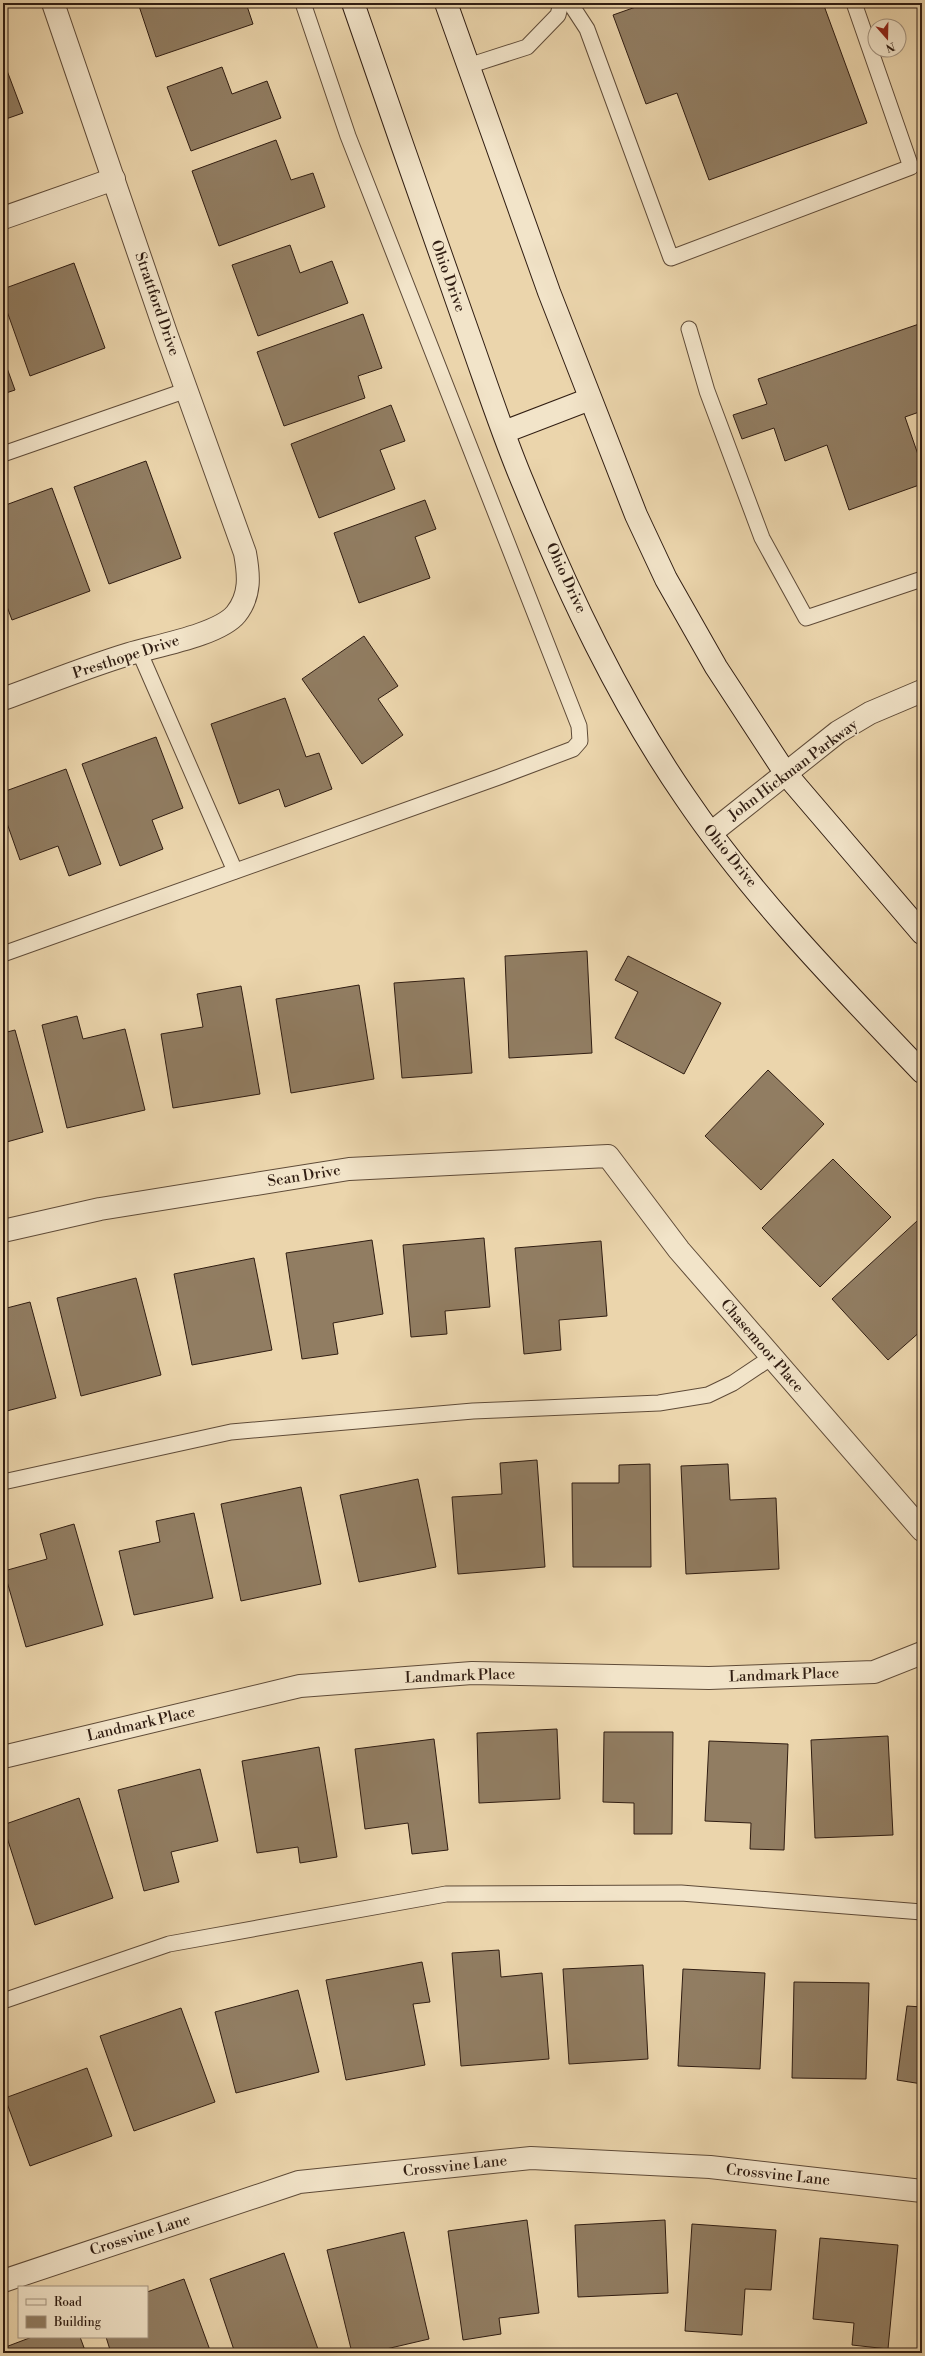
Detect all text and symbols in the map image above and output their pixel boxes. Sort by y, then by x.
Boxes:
north arrow [867,18,907,58]
text: N [883,38,897,55]
street label: Ohio Drive [426,237,470,315]
street label: Strattford Drive [130,250,184,358]
street label: Ohio Drive [541,540,591,616]
street label: Presthope Drive [70,631,182,683]
street label: John Hickman Parkway [724,715,862,826]
street label: Ohio Drive [699,821,761,891]
street label: Sean Drive [266,1161,342,1191]
street label: Chasemoor Place [716,1295,808,1397]
street label: Landmark Place [729,1664,839,1686]
street label: Landmark Place [405,1665,515,1687]
street label: Landmark Place [85,1702,197,1746]
street label: Crossvine Lane [402,2151,508,2181]
street label: Crossvine Lane [725,2160,831,2190]
street label: Crossvine Lane [87,2210,193,2260]
legend [18,2286,148,2338]
text: Road [54,2295,82,2310]
text: Building [53,2315,102,2330]

